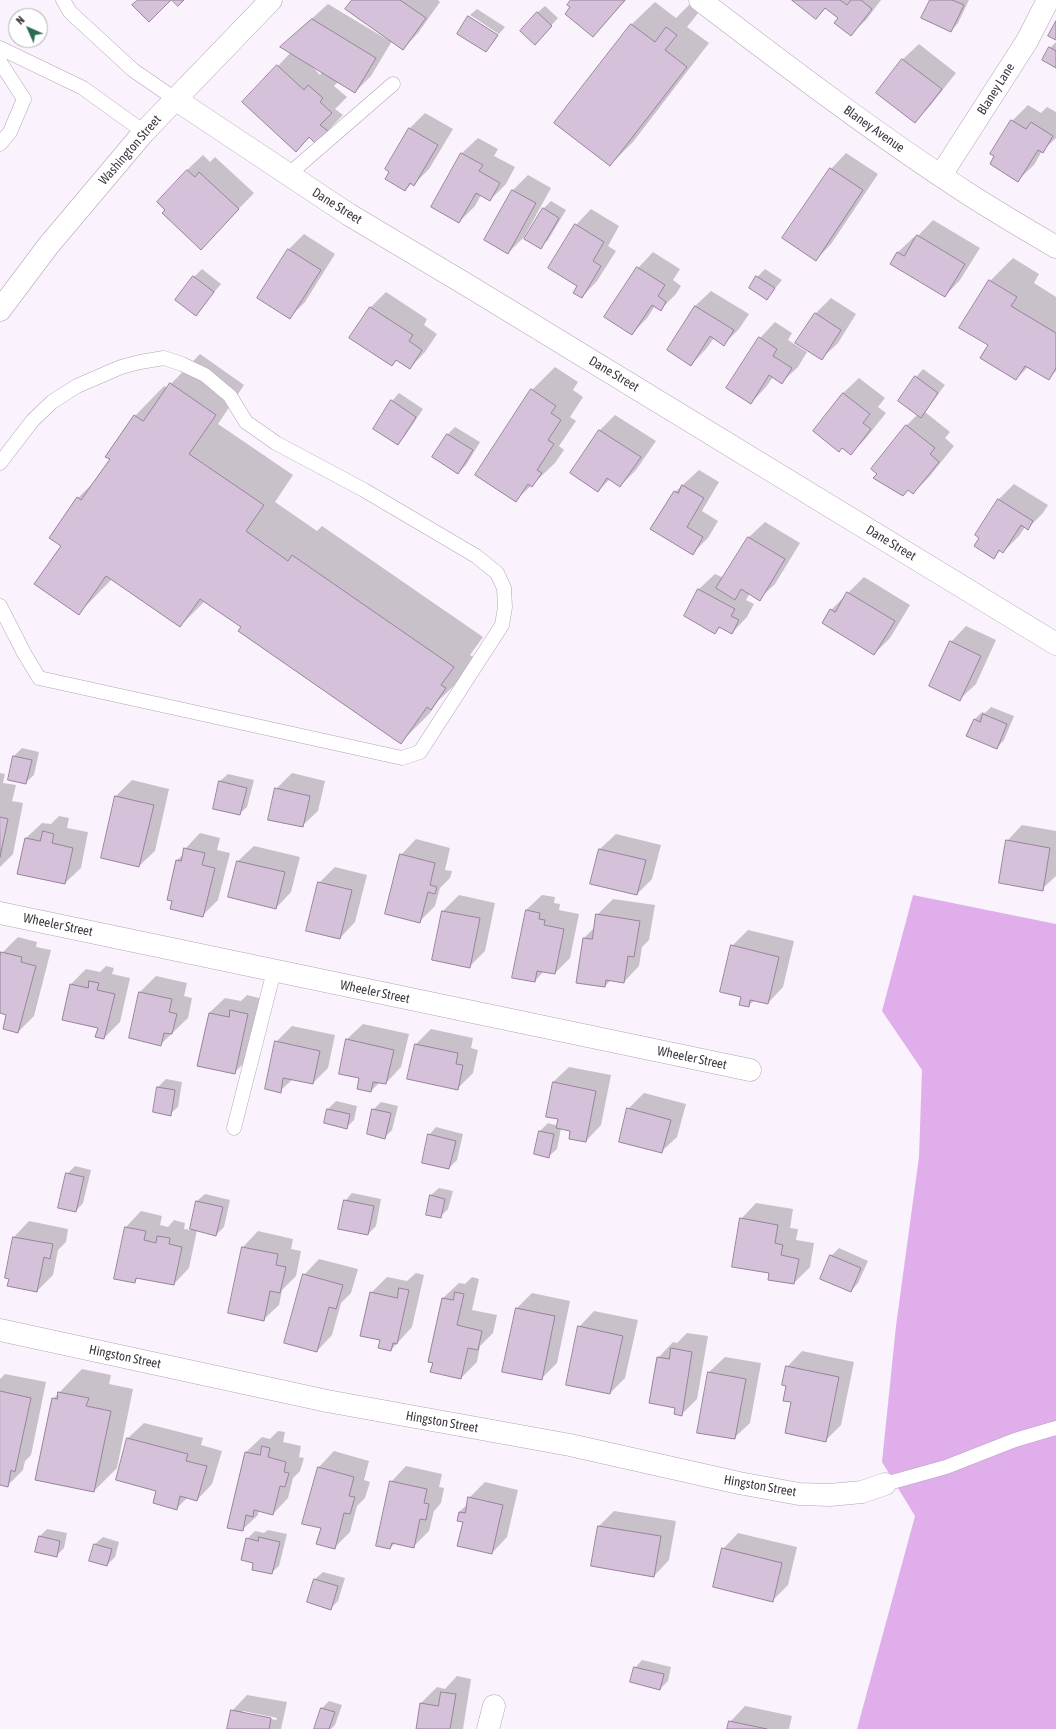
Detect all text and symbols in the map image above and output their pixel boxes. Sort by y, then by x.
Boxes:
north arrow [8,8,48,48]
text: N [14,14,27,27]
street label: Blaney Lane [974,60,1018,118]
street label: Blaney Avenue [841,102,907,156]
street label: Washington Street [96,112,164,188]
street label: Dane Street [309,185,365,227]
street label: Dane Street [586,353,642,395]
street label: Dane Street [863,522,919,564]
street label: Wheeler Street [22,910,94,940]
street label: Wheeler Street [339,977,411,1007]
street label: Wheeler Street [656,1043,728,1073]
street label: Hingston Street [88,1342,162,1372]
street label: Hingston Street [405,1408,479,1436]
street label: Hingston Street [723,1472,797,1500]

